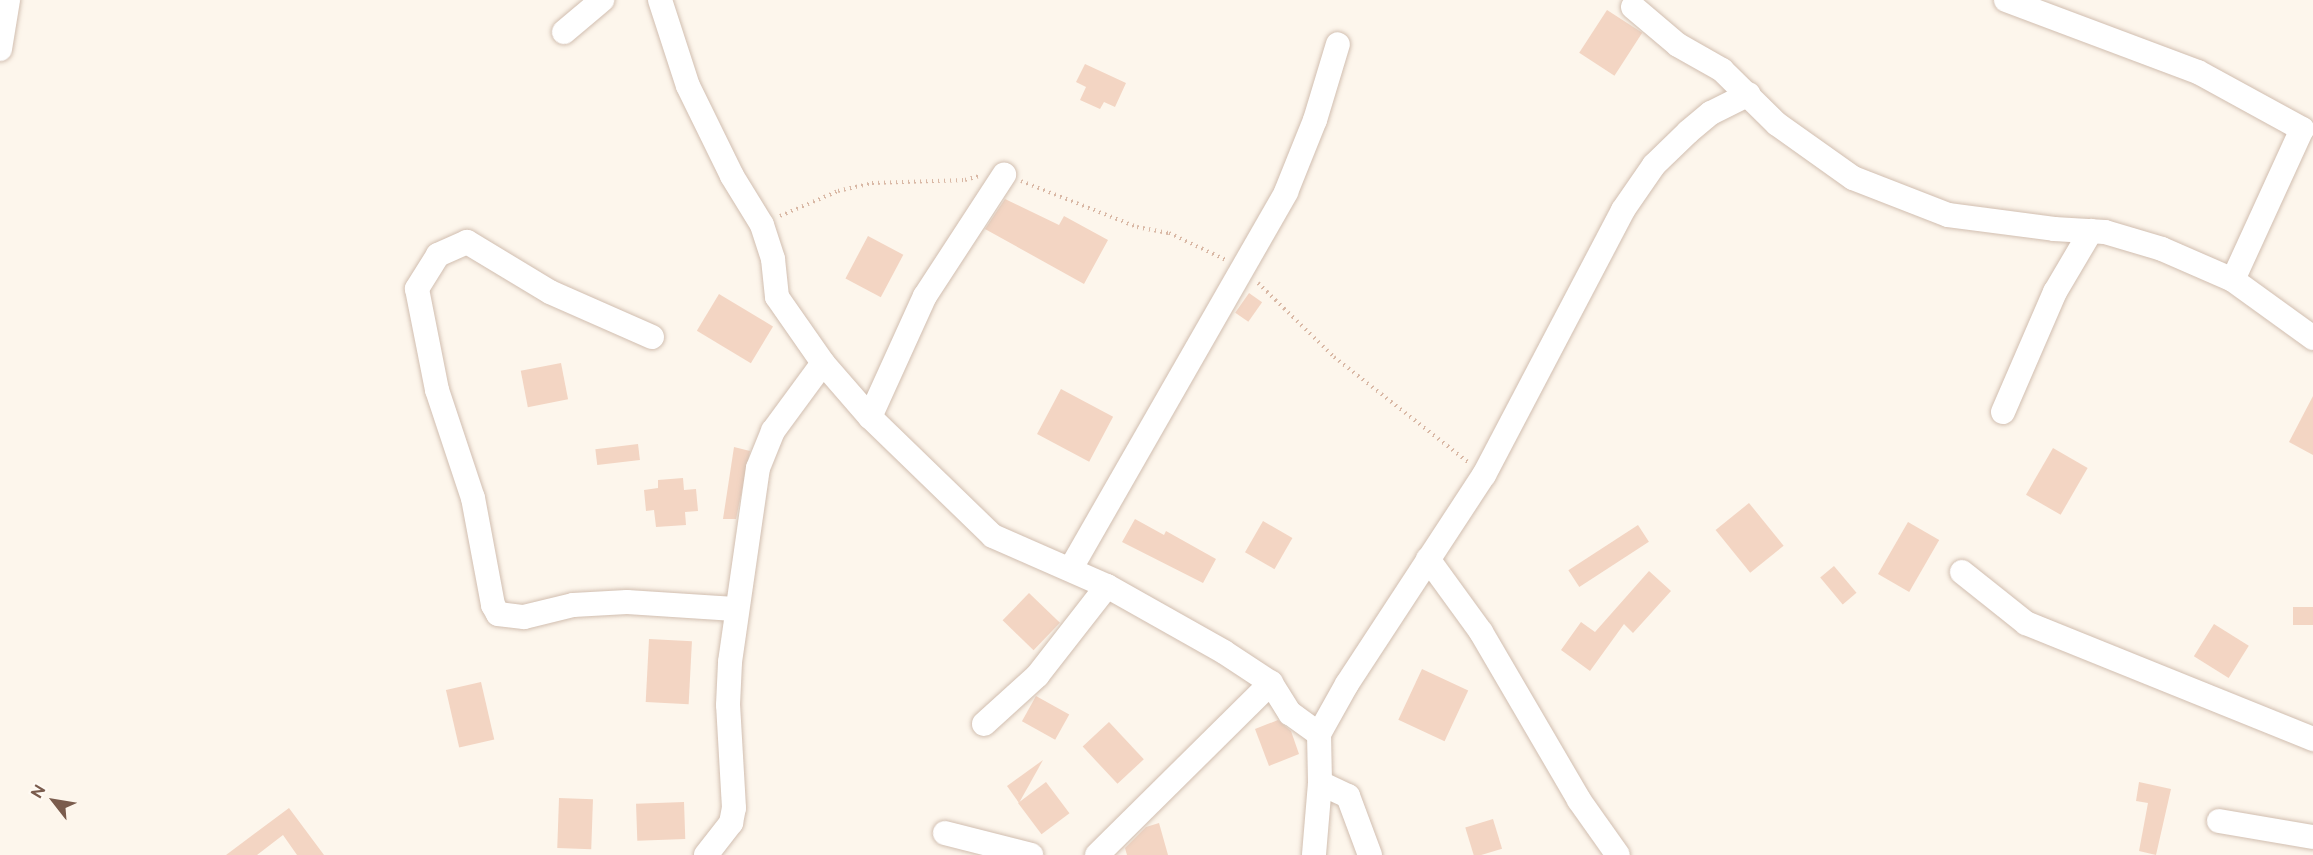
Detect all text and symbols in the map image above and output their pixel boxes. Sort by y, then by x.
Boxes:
north arrow [24,771,84,831]
text: N [27,781,49,802]

